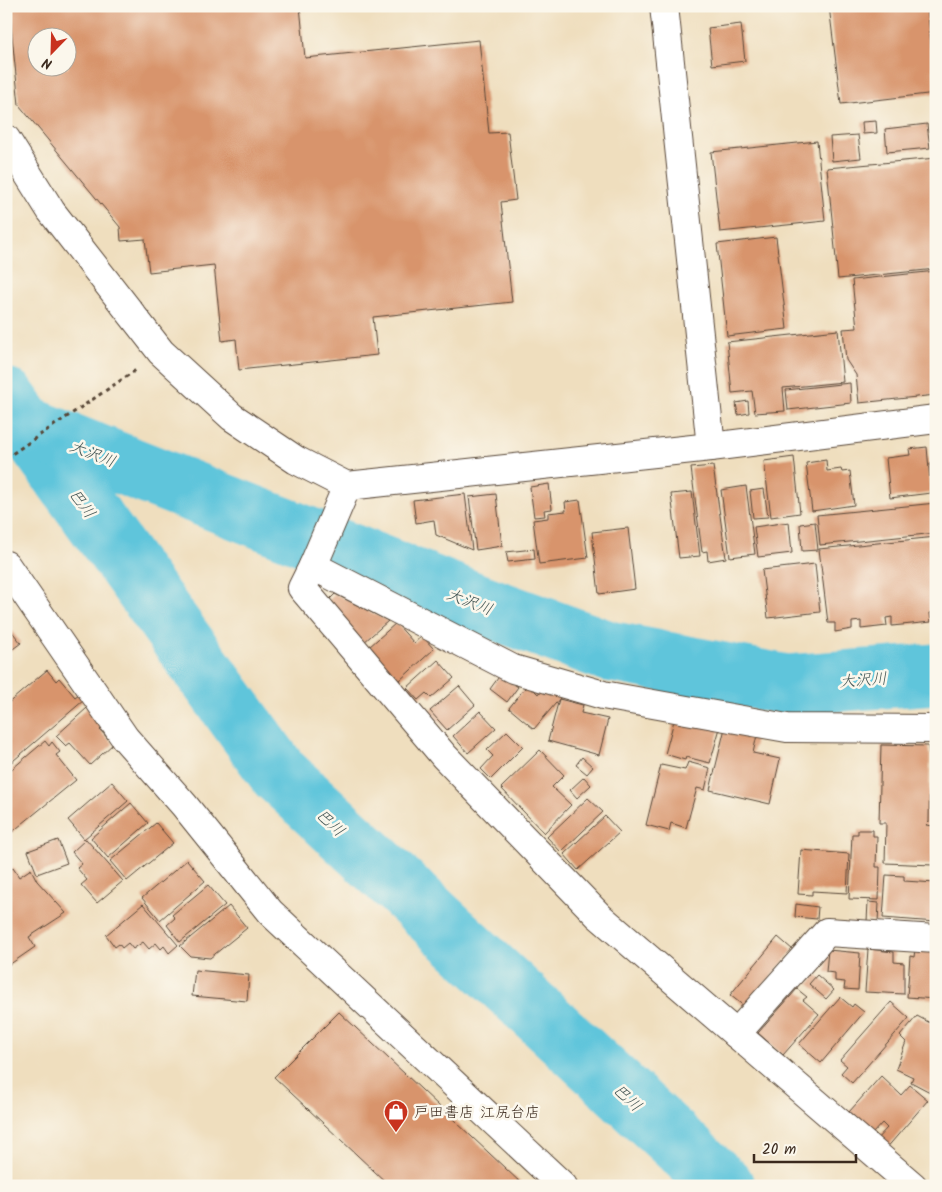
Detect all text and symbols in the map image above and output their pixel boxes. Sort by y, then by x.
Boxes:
north arrow [28,28,78,78]
text: N [39,51,56,75]
water label: 大沢川 [66,434,119,475]
water label: 巴川 [62,484,101,524]
water label: 大沢川 [443,582,496,623]
water label: 大沢川 [838,666,888,695]
water label: 巴川 [310,803,350,843]
water label: 巴川 [607,1078,647,1118]
shop icon: 戸田書店 江尻台店 [383,1099,409,1133]
place label: 戸田書店 江尻台店 [414,1101,540,1125]
scale bar [754,1132,857,1164]
text: 20 m [762,1138,796,1162]

